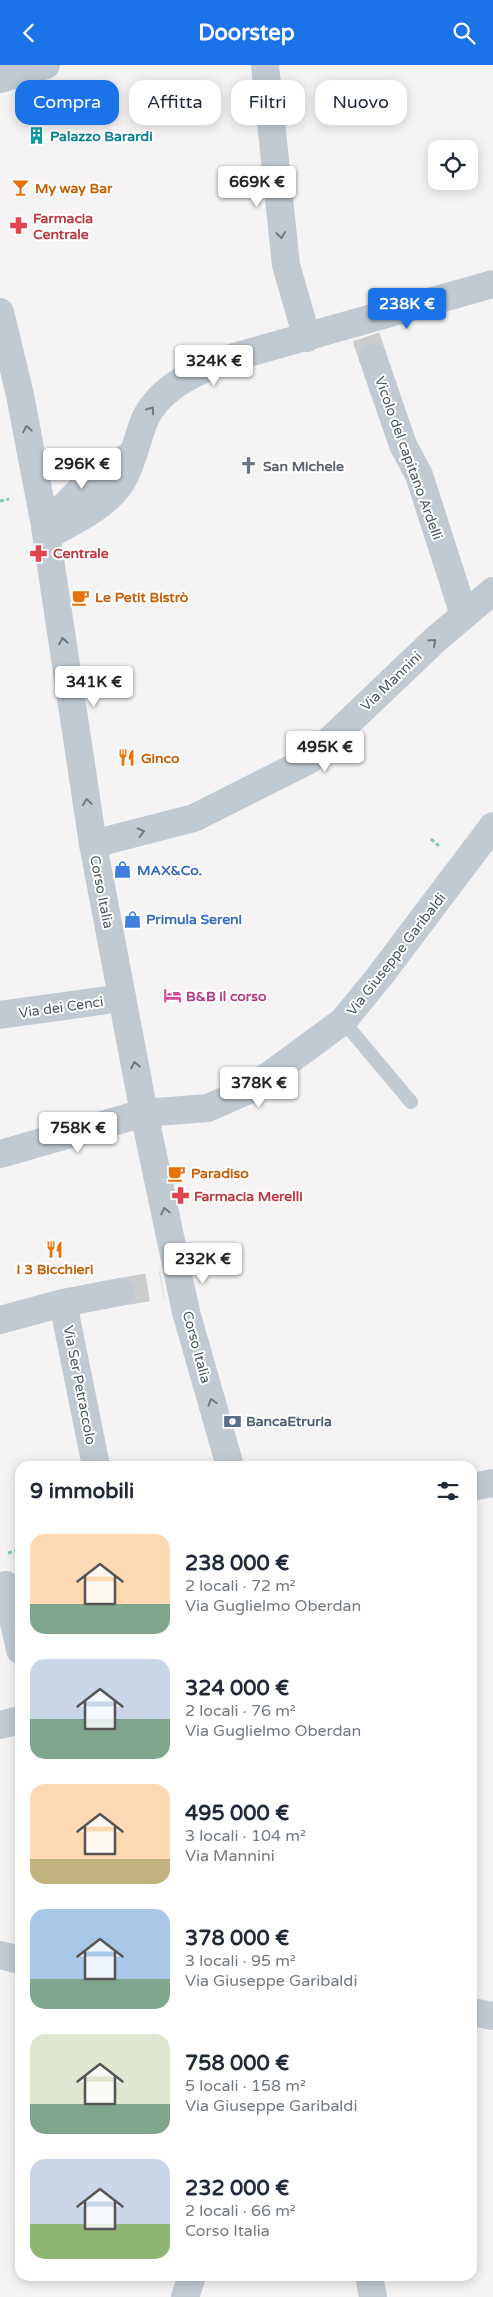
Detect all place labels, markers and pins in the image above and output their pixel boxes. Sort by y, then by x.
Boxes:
building icon: Palazzo Barardi [26,126,46,146]
place label: Palazzo Barardi [50,128,153,145]
pin: 669K € [216,165,298,208]
bar icon: My way Bar [11,178,31,198]
place label: My way Bar [35,180,113,197]
place label: Farmacia Centrale [33,210,93,243]
pharmacy icon: Farmacia Centrale [9,216,29,236]
pin: 238K € [366,287,448,330]
pin: 324K € [173,345,255,387]
pin: 296K € [41,447,123,490]
church icon: San Michele [239,456,259,476]
place label: San Michele [263,458,344,475]
pharmacy icon: Centrale [29,543,49,563]
place label: Centrale [53,545,109,562]
cafe icon: Le Petit Bistrò [71,587,91,607]
place label: Le Petit Bistrò [95,589,189,606]
pin: 341K € [53,665,135,708]
pin: 495K € [284,731,366,773]
restaurant icon: Ginco [117,748,137,768]
place label: Ginco [141,750,180,767]
shop icon: MAX&Co. [113,860,133,880]
place label: MAX&Co. [137,862,202,879]
shop icon: Primula Sereni [122,909,142,929]
place label: Primula Sereni [146,911,242,928]
hotel icon: B&B il corso [162,986,182,1006]
place label: B&B il corso [186,988,267,1005]
pin: 378K € [218,1067,300,1109]
pin: 758K € [37,1111,119,1154]
cafe icon: Paradiso [167,1163,187,1183]
place label: Paradiso [191,1165,249,1182]
pharmacy icon: Farmacia Merelli [170,1186,190,1206]
place label: Farmacia Merelli [194,1188,303,1205]
restaurant icon: I 3 Bicchieri [45,1239,65,1259]
pin: 232K € [162,1243,244,1285]
place label: I 3 Bicchieri [17,1261,93,1278]
bank icon: BancaEtruria [222,1411,242,1431]
place label: BancaEtruria [246,1413,332,1430]

